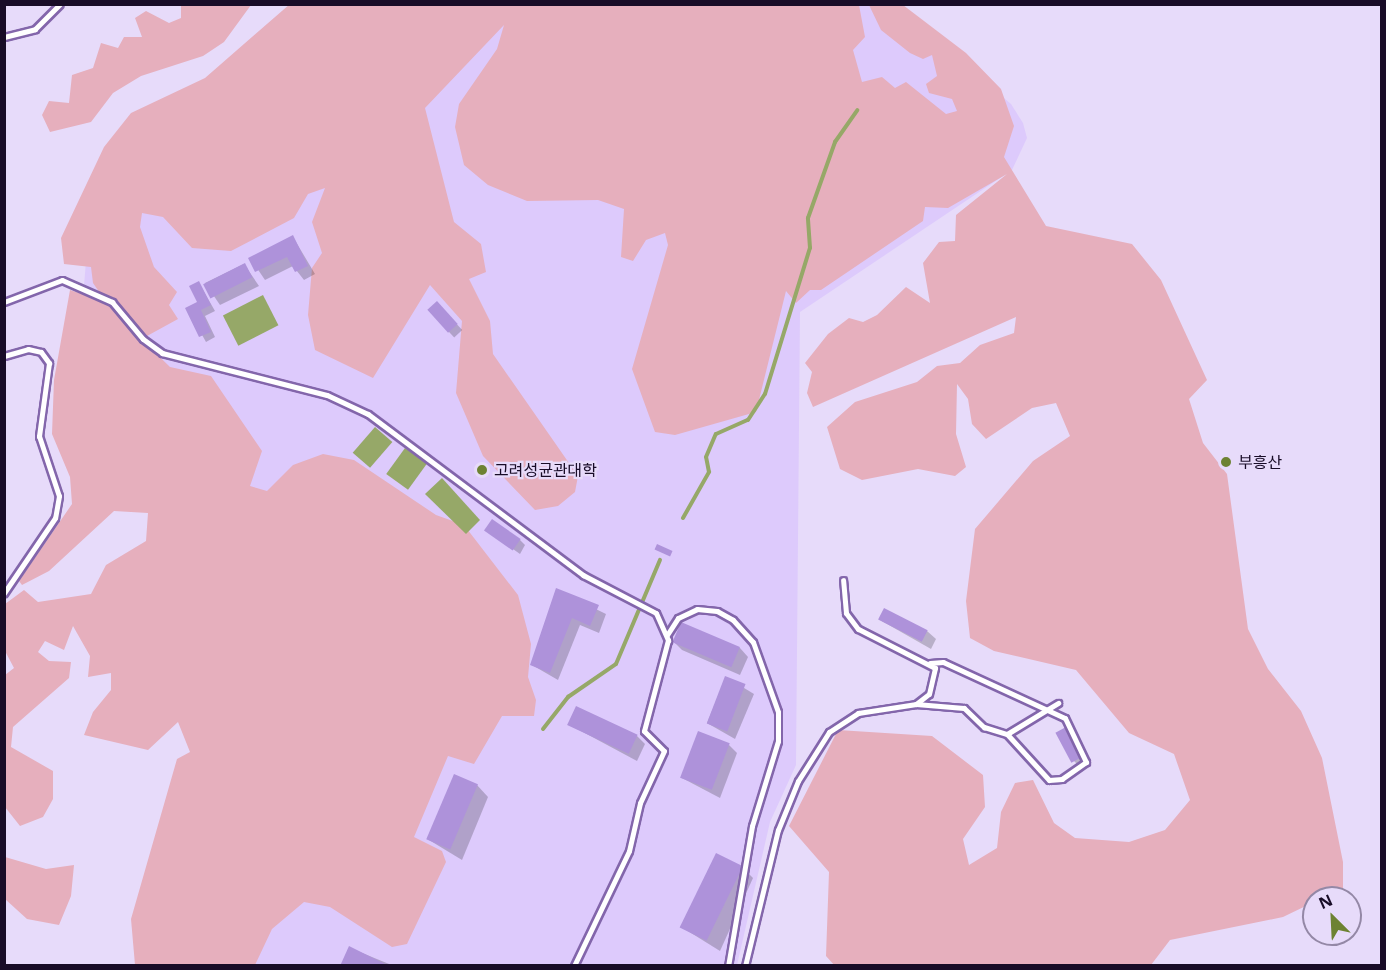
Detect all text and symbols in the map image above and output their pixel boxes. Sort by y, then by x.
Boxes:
place label: 부흥산 [1238,452,1282,472]
marker: 부흥산 [1219,455,1233,469]
place label: 고려성균관대학 [494,460,597,480]
marker: 고려성균관대학 [475,463,489,477]
north arrow [1302,886,1362,946]
text: N [1315,889,1336,914]

